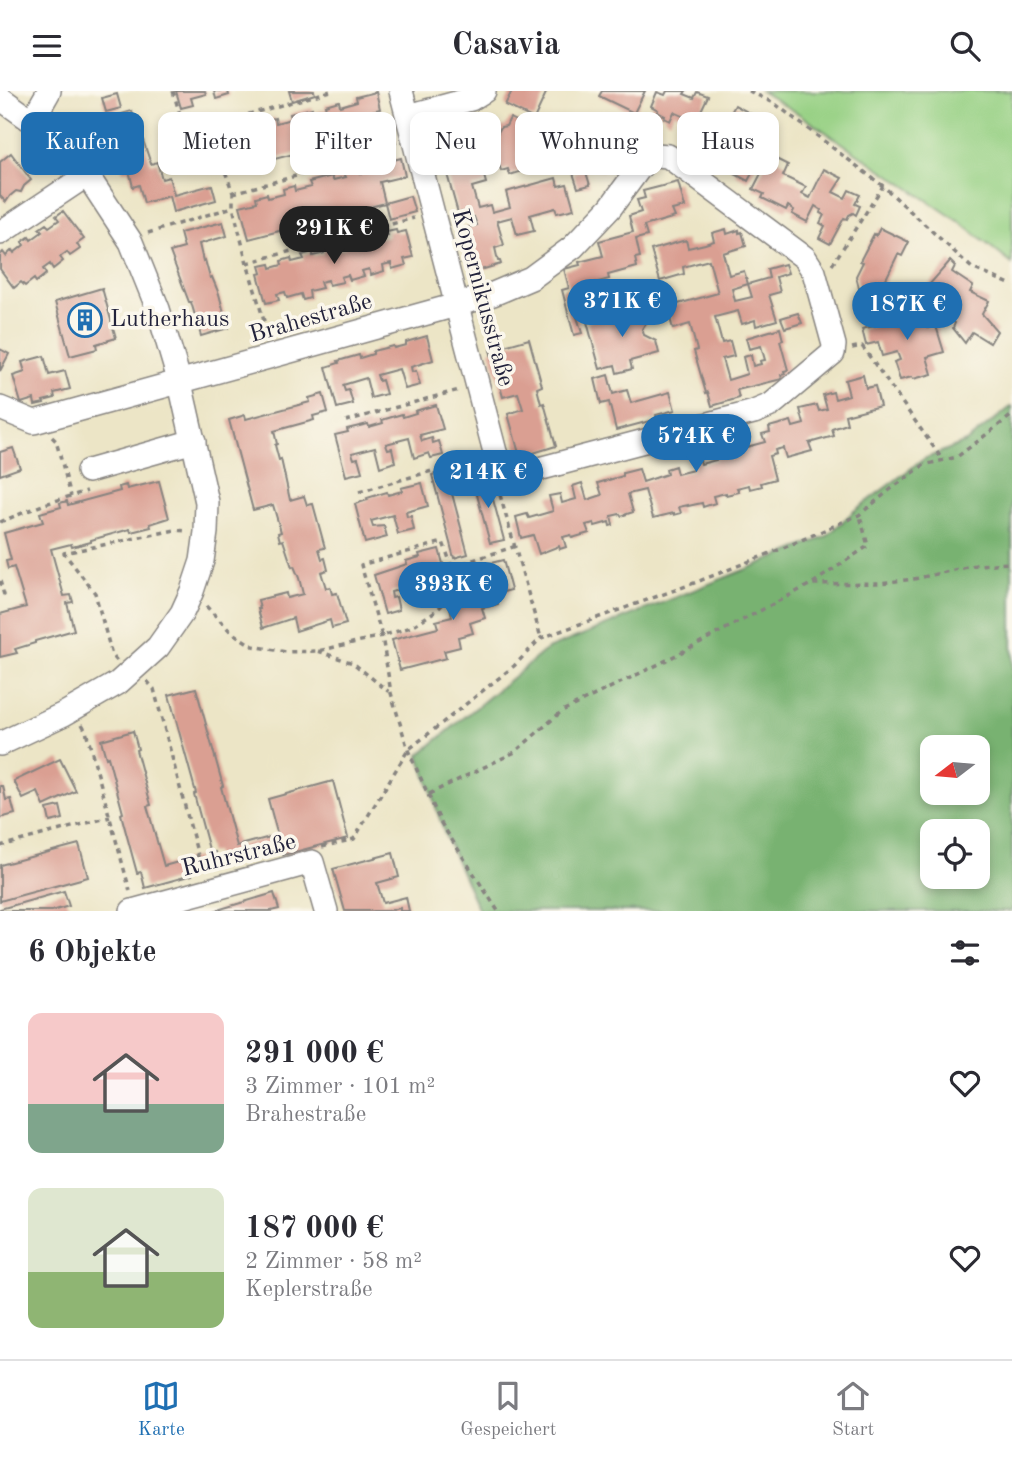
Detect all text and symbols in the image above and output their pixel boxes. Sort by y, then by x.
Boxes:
icon: menu [28,27,66,65]
icon: search [946,27,984,65]
text: Casavia [452,30,560,62]
chip: Kaufen [21,112,144,175]
chip: Mieten [158,112,276,175]
chip: Filter [290,112,396,175]
chip: Neu [410,112,501,175]
chip: Wohnung [515,112,663,175]
chip: Haus [677,112,779,175]
pin: 291K € [277,207,391,266]
street label: Kopernikusstraße [447,207,517,389]
text: 291K € [295,217,373,240]
pin: 371K € [565,279,679,339]
pin: 187K € [850,282,964,342]
street label: Brahestraße [247,290,375,348]
text: 371K € [583,290,661,313]
text: 187K € [868,293,946,316]
building icon: Lutherhaus [66,301,104,339]
place label: Lutherhaus [110,308,229,332]
pin: 574K € [639,415,753,474]
text: 574K € [657,425,735,448]
pin: 214K € [431,451,545,510]
text: 214K € [449,461,527,484]
pin: 393K € [396,563,510,622]
text: 393K € [414,573,492,596]
north arrow [920,735,990,805]
map controls [920,735,990,889]
button: locate [920,819,990,889]
street label: Ruhrstraße [179,830,299,882]
icon: filters [946,934,984,972]
text: 6 Objekte [28,938,157,968]
text: 291 000 € [245,1039,384,1069]
icon: home [84,1041,168,1125]
icon: heart [946,1064,984,1102]
text: 3 Zimmer · 101 m² [245,1075,435,1098]
text: Brahestraße [245,1103,366,1126]
text: 187 000 € [245,1214,384,1244]
icon: home [84,1216,168,1300]
icon: heart [946,1239,984,1277]
text: 2 Zimmer · 58 m² [245,1250,422,1273]
text: Keplerstraße [245,1278,373,1301]
tab: Karte [138,1377,185,1442]
tab: Gespeichert [460,1377,556,1442]
tab: Start [832,1377,874,1442]

